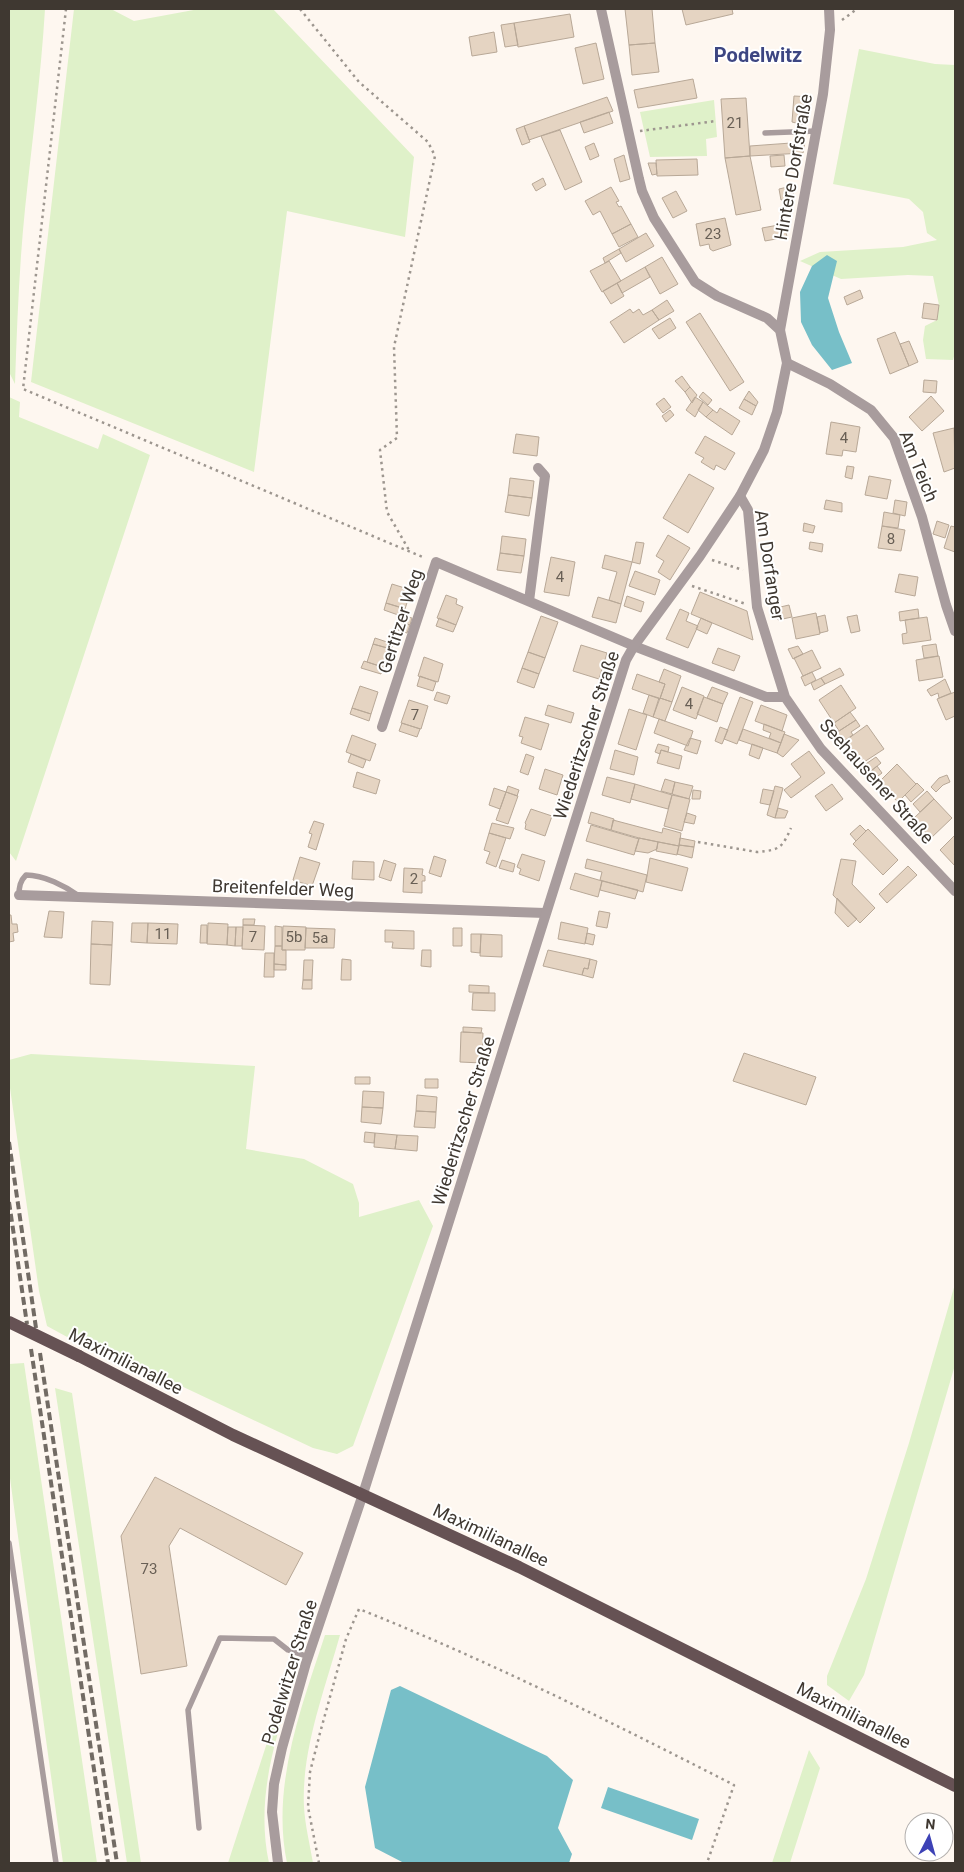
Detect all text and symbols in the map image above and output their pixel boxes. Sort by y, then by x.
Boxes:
district label: Podelwitz [714,43,802,67]
street label: Hintere Dorfstraße [770,92,816,242]
house number: 21 [727,114,743,132]
house number: 23 [705,225,721,243]
street label: Am Teich [895,427,943,505]
house number: 4 [840,429,849,447]
street label: Am Dorfanger [751,508,789,622]
house number: 8 [887,530,895,548]
street label: Gertitzer Weg [373,566,427,676]
house number: 4 [556,568,565,586]
street label: Wiederitzscher Straße [549,648,623,822]
house number: 4 [685,695,694,713]
house number: 7 [411,706,419,724]
street label: Seehausener Straße [815,714,939,848]
house number: 2 [410,870,418,888]
street label: Breitenfelder Weg [212,875,354,901]
house number: 11 [155,925,171,943]
house number: 7 [249,928,257,946]
house number: 5b [286,928,302,946]
house number: 5a [312,929,328,947]
street label: Wiederitzscher Straße [427,1034,499,1208]
street label: Maximilianallee [65,1323,187,1399]
street label: Maximilianallee [430,1499,552,1571]
house number: 73 [141,1560,157,1578]
street label: Podelwitzer Straße [257,1597,321,1747]
street label: Maximilianallee [793,1677,915,1753]
north arrow [904,1812,954,1862]
text: N [925,1816,936,1833]

